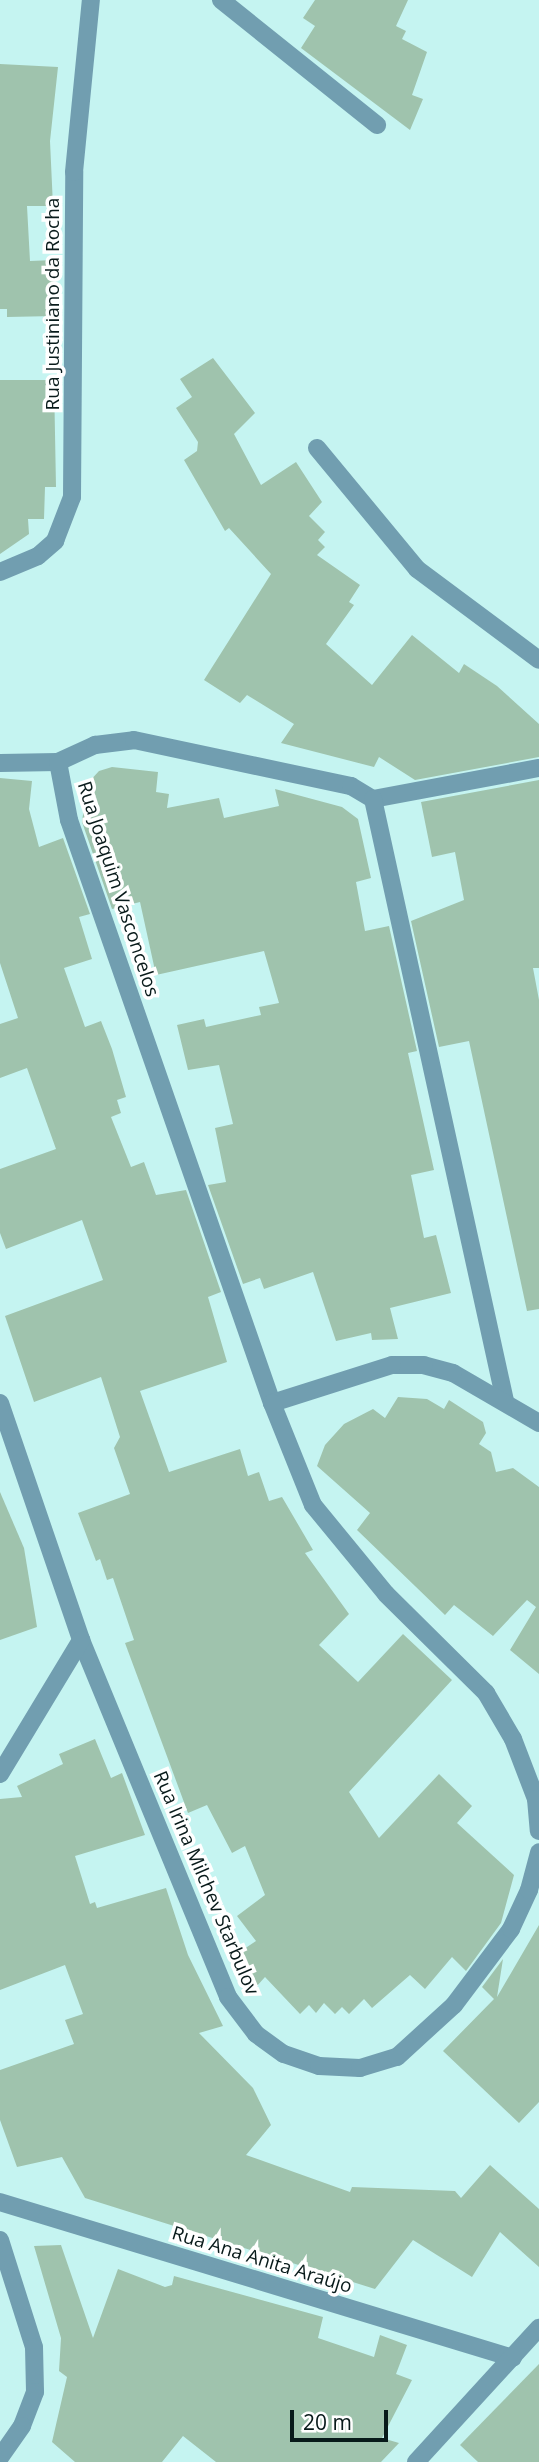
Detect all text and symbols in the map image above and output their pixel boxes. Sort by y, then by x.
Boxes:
street label: Rua Justiniano da Rocha [42,198,64,410]
street label: Rua Joaquim Vasconcelos [72,779,164,999]
street label: Rua Irina Milchev Starbulov [148,1768,264,1998]
street label: Rua Ana Anita Araújo [169,2222,355,2298]
scale bar [294,2396,392,2440]
text: 20 m [303,2408,352,2436]

